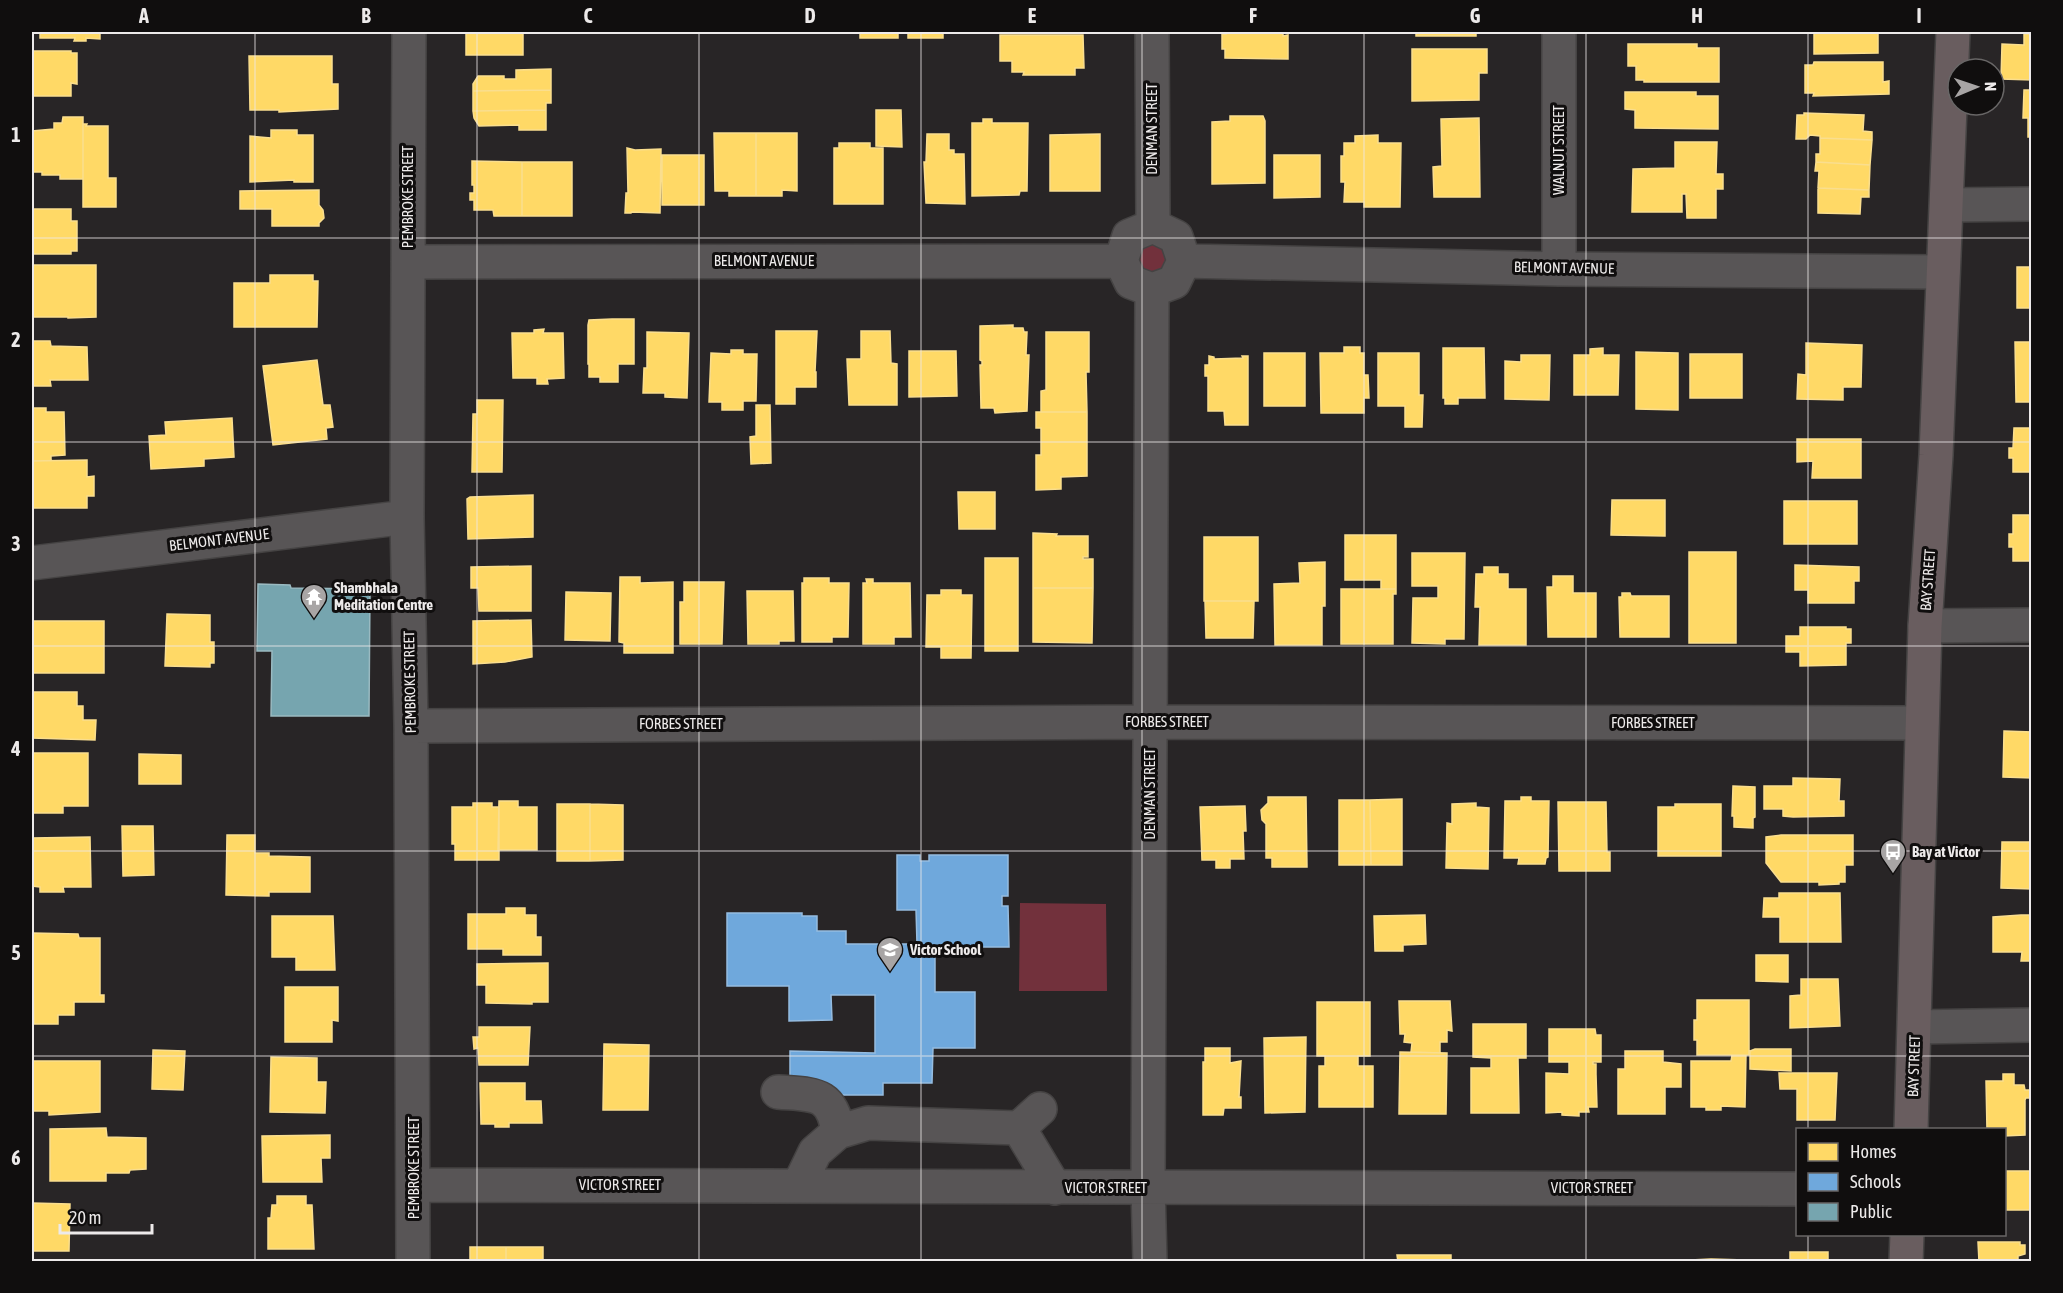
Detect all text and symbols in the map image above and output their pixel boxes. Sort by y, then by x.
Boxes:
text: A [138,4,149,27]
text: B [361,4,371,27]
text: C [584,4,593,27]
text: D [804,4,816,27]
text: E [1028,4,1037,27]
text: F [1249,4,1257,27]
text: G [1470,4,1481,27]
text: H [1691,4,1703,27]
text: I [1916,4,1922,27]
north arrow [1946,57,2006,117]
text: N [1982,81,2000,92]
street label: DENMAN STREET [1143,83,1160,175]
street label: WALNUT STREET [1550,105,1567,195]
text: 1 [11,123,21,146]
street label: PEMBROKE STREET [399,145,416,248]
street label: BELMONT AVENUE [714,252,815,269]
street label: BELMONT AVENUE [1514,258,1615,277]
text: 2 [11,328,21,351]
street label: BELMONT AVENUE [168,525,270,554]
text: 3 [11,532,21,555]
street label: BAY STREET [1917,548,1938,612]
place label: Shambhala Meditation Centre [334,579,433,613]
temple icon: Shambhala Meditation Centre [299,582,329,620]
street label: PEMBROKE STREET [400,630,419,733]
street label: FORBES STREET [1125,713,1209,730]
street label: FORBES STREET [1611,714,1695,731]
street label: FORBES STREET [639,715,723,732]
text: 4 [10,737,21,760]
street label: DENMAN STREET [1141,748,1158,840]
bus stop icon: Bay at Victor [1878,837,1908,875]
place label: Bay at Victor [1912,843,1980,860]
school or university icon: Victor School [875,935,905,973]
text: 5 [11,941,21,964]
place label: Victor School [909,941,982,958]
street label: BAY STREET [1904,1034,1923,1097]
street label: PEMBROKE STREET [405,1116,422,1219]
legend [1796,1128,2006,1236]
text: Homes [1850,1141,1896,1162]
text: 6 [11,1146,21,1169]
text: Schools [1850,1171,1901,1192]
street label: VICTOR STREET [579,1176,662,1193]
street label: VICTOR STREET [1065,1179,1148,1196]
street label: VICTOR STREET [1551,1179,1634,1196]
scale bar [60,1197,152,1235]
text: Public [1850,1201,1892,1222]
text: 20 m [69,1207,101,1228]

